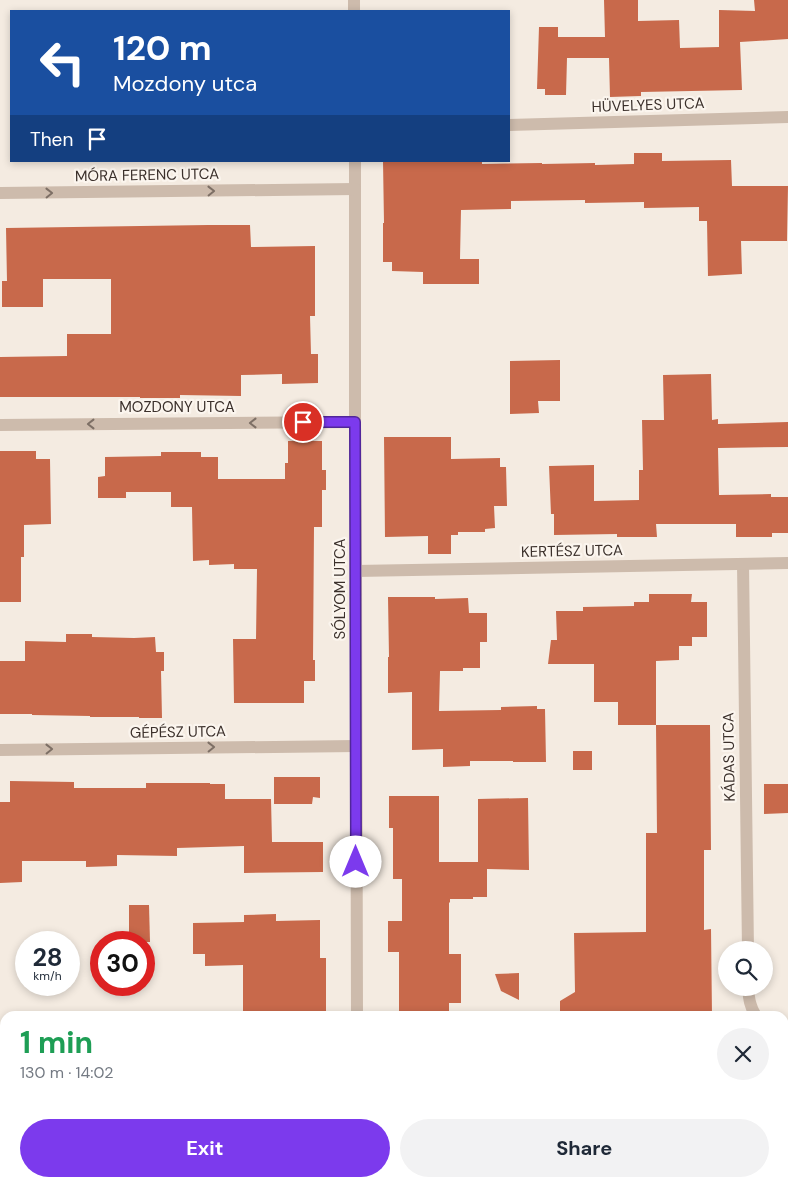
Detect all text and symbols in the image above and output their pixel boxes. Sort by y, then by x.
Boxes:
text: 120 m [113,25,212,71]
icon: left [30,30,95,95]
text: Mozdony utca [113,69,257,98]
street label: HÜVELYES UTCA [591,93,705,117]
icon: arrive [83,125,111,153]
text: Then [30,127,73,152]
street label: MÓRA FERENC UTCA [75,164,219,186]
one-way arrow [208,186,215,196]
one-way arrow [45,187,53,198]
street label: MOZDONY UTCA [119,397,235,417]
pin [282,401,324,443]
icon: arrive [289,408,317,436]
one-way arrow [249,418,257,428]
one-way arrow [87,419,94,429]
street label: SÓLYOM UTCA [330,538,350,640]
street label: KERTÉSZ UTCA [521,540,623,562]
street label: KÁDAS UTCA [718,712,740,802]
street label: GÉPÉSZ UTCA [130,721,226,743]
one-way arrow [208,742,215,752]
one-way arrow [45,744,53,754]
position arrow [329,835,381,887]
speed limit sign: 30 [90,931,155,996]
text: 28 [32,941,63,974]
map controls [718,941,773,996]
button: search [718,941,773,996]
text: km/h [33,968,62,984]
text: 1 min [20,1023,93,1062]
button: close [717,1028,769,1080]
text: 130 m · 14:02 [20,1062,114,1083]
button: Exit [20,1119,390,1177]
button: Share [400,1119,769,1177]

